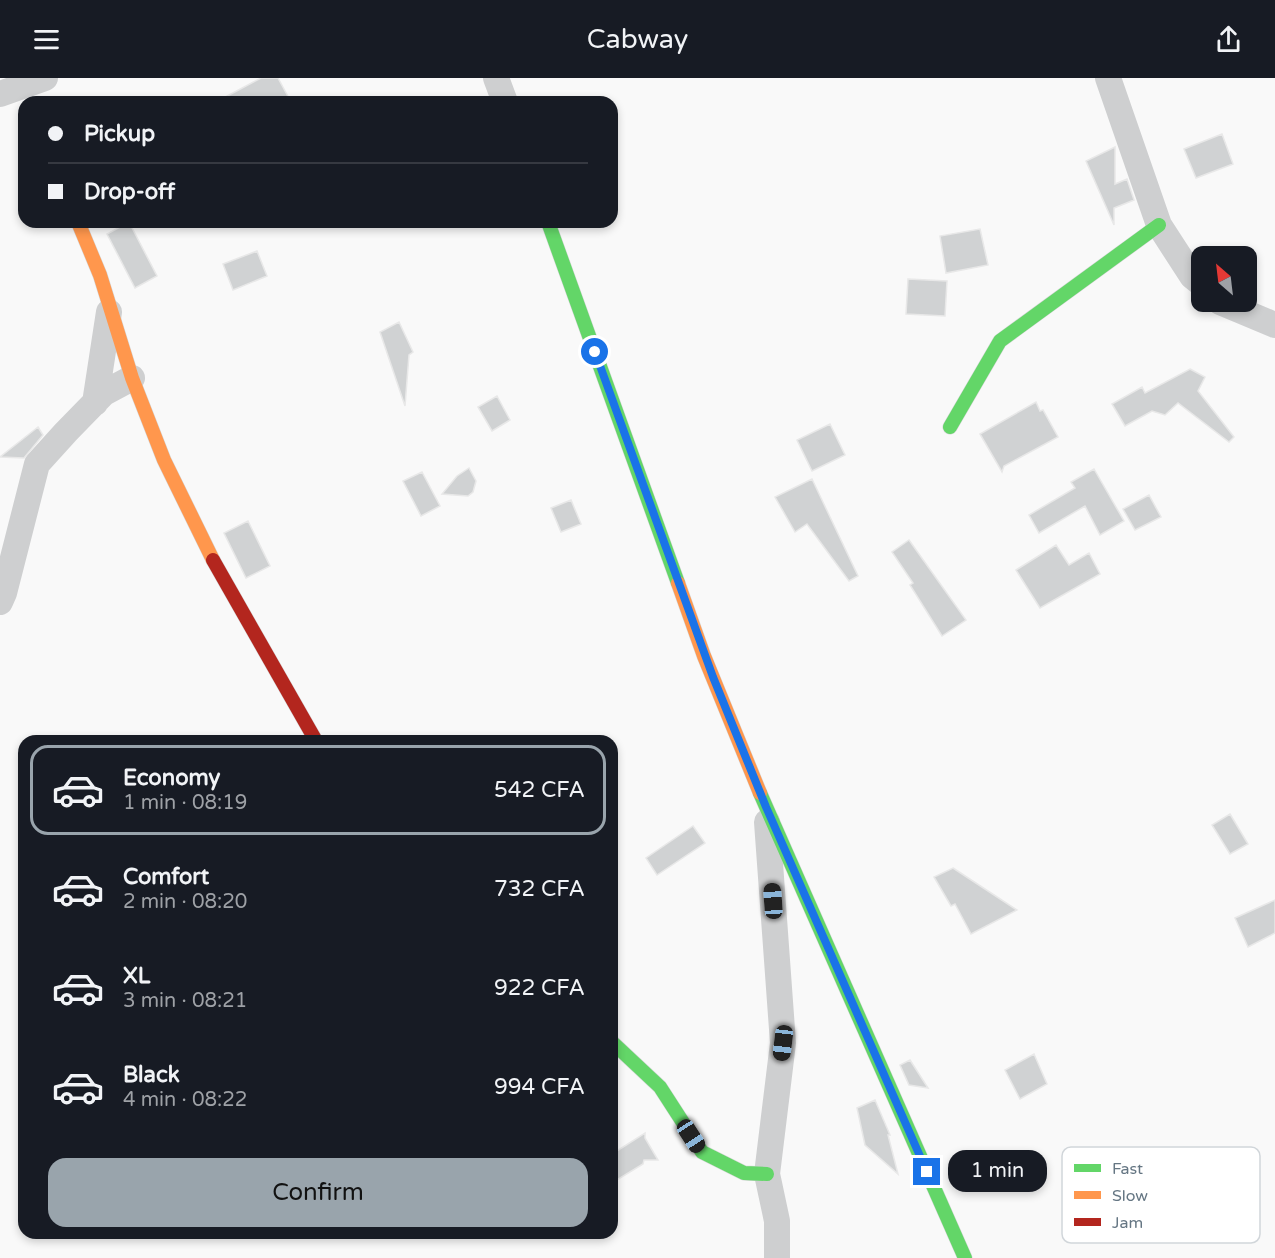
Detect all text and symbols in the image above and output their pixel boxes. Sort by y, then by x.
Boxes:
icon: menu [30,23,63,56]
text: Cabway [587,23,688,56]
icon: share [1212,23,1245,56]
text: Pickup [84,121,155,147]
text: Drop-off [84,179,175,205]
north arrow [1191,246,1257,312]
map controls [1191,246,1257,312]
route start [581,338,608,365]
icon: car [51,763,105,817]
text: Economy [123,765,220,791]
text: 542 CFA [494,777,585,803]
text: 1 min · 08:19 [123,791,247,815]
icon: car [51,862,105,916]
text: Comfort [123,864,209,890]
text: 732 CFA [494,876,585,902]
car [763,882,783,920]
text: 2 min · 08:20 [123,890,247,914]
icon: car [51,961,105,1015]
text: XL [123,963,150,989]
text: 922 CFA [494,975,585,1001]
text: 3 min · 08:21 [123,989,247,1013]
car [772,1024,794,1062]
icon: car [51,1060,105,1114]
text: Black [123,1062,180,1088]
text: 994 CFA [494,1074,585,1100]
text: 4 min · 08:22 [123,1088,247,1112]
car [674,1116,708,1156]
legend [1062,1147,1260,1243]
callout: 1 min [948,1151,1047,1193]
button: Confirm [48,1158,588,1227]
route end [913,1158,940,1185]
text: 1 min [971,1159,1024,1183]
text: Fast [1112,1159,1143,1179]
text: Slow [1112,1186,1148,1206]
text: Jam [1112,1213,1143,1233]

